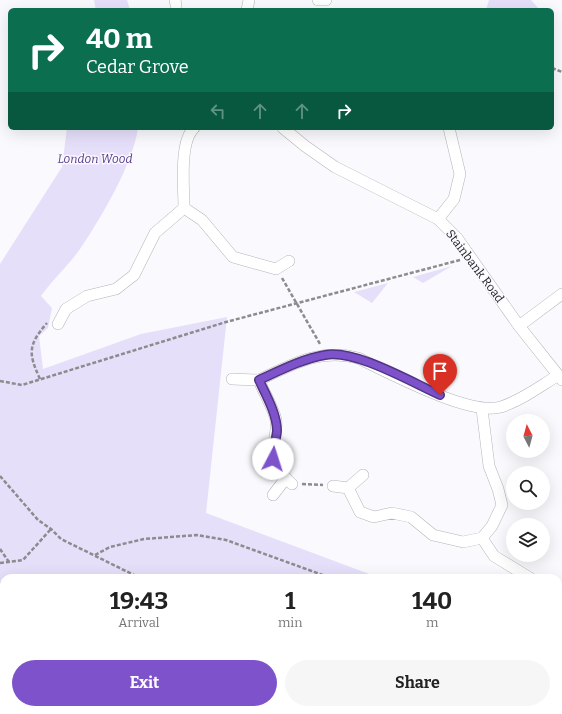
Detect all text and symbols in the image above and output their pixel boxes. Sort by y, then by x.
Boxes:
text: 40 m [86,22,153,55]
icon: right [20,24,72,76]
text: Cedar Grove [86,56,189,78]
icon: left [207,100,229,122]
icon: ahead [249,100,271,122]
icon: ahead [291,100,313,122]
icon: right [333,100,355,122]
park label: London Wood [57,152,133,166]
street label: Stainbank Road [443,227,507,305]
pin [423,354,457,395]
icon: arrive [429,360,451,382]
north arrow [506,414,550,458]
map controls [506,414,550,562]
position arrow [252,438,294,480]
button: search [506,466,550,510]
button: layers [506,518,550,562]
text: 19:43 [110,587,168,615]
text: 1 [285,587,295,615]
text: 140 [412,587,452,615]
text: Arrival [118,615,160,630]
text: min [278,615,302,630]
text: m [426,615,438,630]
button: Exit [12,660,277,706]
button: Share [285,660,550,706]

